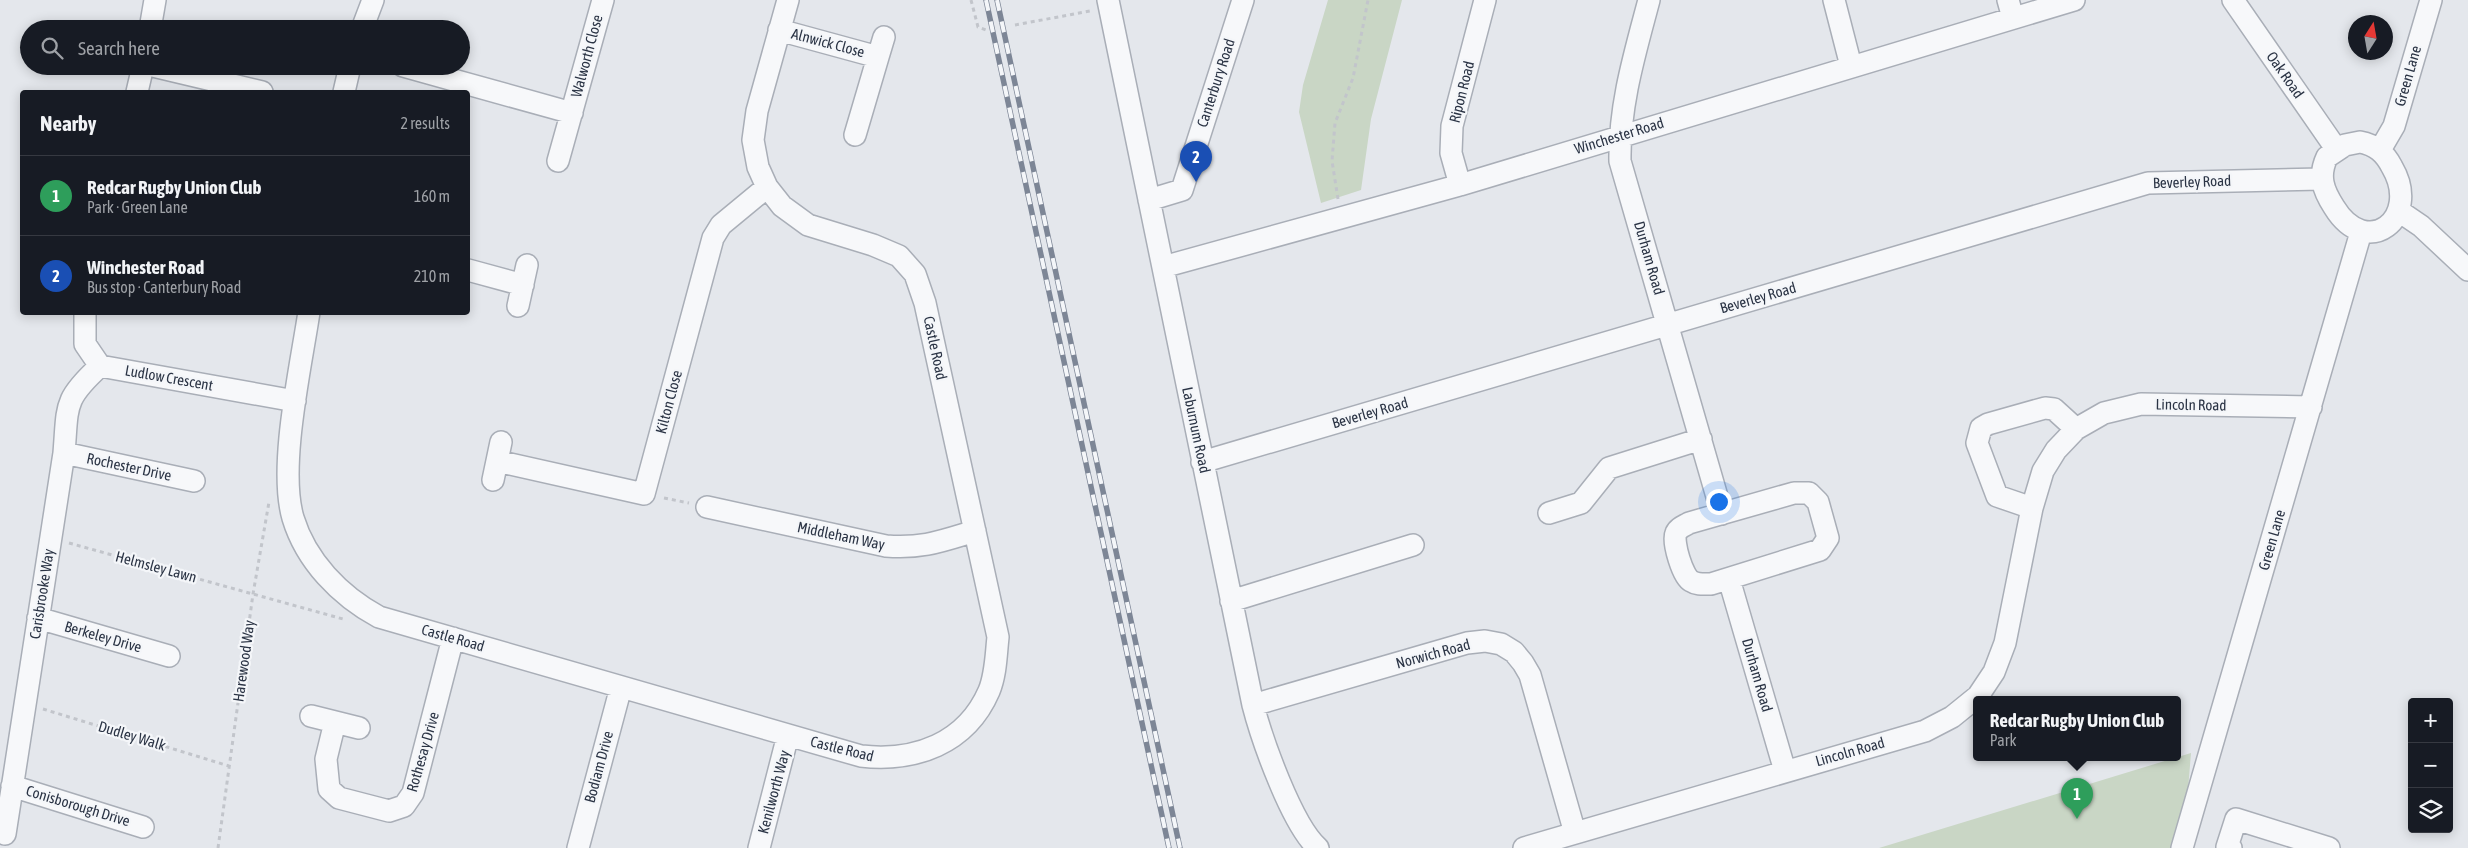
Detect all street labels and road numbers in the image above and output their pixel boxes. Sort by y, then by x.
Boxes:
street label: Walworth Close [567,13,606,99]
street label: Alnwick Close [790,25,867,60]
street label: Canterbury Road [1193,36,1238,129]
street label: Green Lane [2391,43,2424,108]
street label: Oak Road [2263,48,2308,101]
street label: Ripon Road [1446,59,1477,125]
street label: Winchester Road [1572,114,1666,157]
street label: Beverley Road [2153,172,2231,191]
street label: Durham Road [1631,219,1668,297]
street label: Beverley Road [1718,279,1798,316]
street label: Castle Road [920,314,951,381]
street label: Ludlow Crescent [124,361,214,394]
street label: Kilton Close [652,368,685,435]
street label: Laburnum Road [1179,385,1214,474]
street label: Beverley Road [1330,394,1410,431]
street label: Lincoln Road [2155,395,2227,414]
street label: Rochester Drive [85,449,173,484]
street label: Green Lane [2255,507,2288,572]
street label: Middleham Way [796,518,886,553]
street label: Carisbrooke Way [26,548,57,640]
street label: Helmsley Lawn [114,548,199,586]
street label: Berkeley Drive [63,617,144,656]
street label: Harewood Way [229,619,258,703]
street label: Castle Road [420,620,487,655]
street label: Norwich Road [1394,635,1472,672]
street label: Durham Road [1739,636,1776,714]
street label: Rothesay Drive [403,710,442,794]
street label: Dudley Walk [96,717,168,754]
street label: Bodiam Drive [581,729,616,805]
street label: Castle Road [809,732,876,765]
street label: Lincoln Road [1813,734,1886,769]
street label: Kenilworth Way [754,748,793,835]
street label: Conisborough Drive [24,782,132,829]

